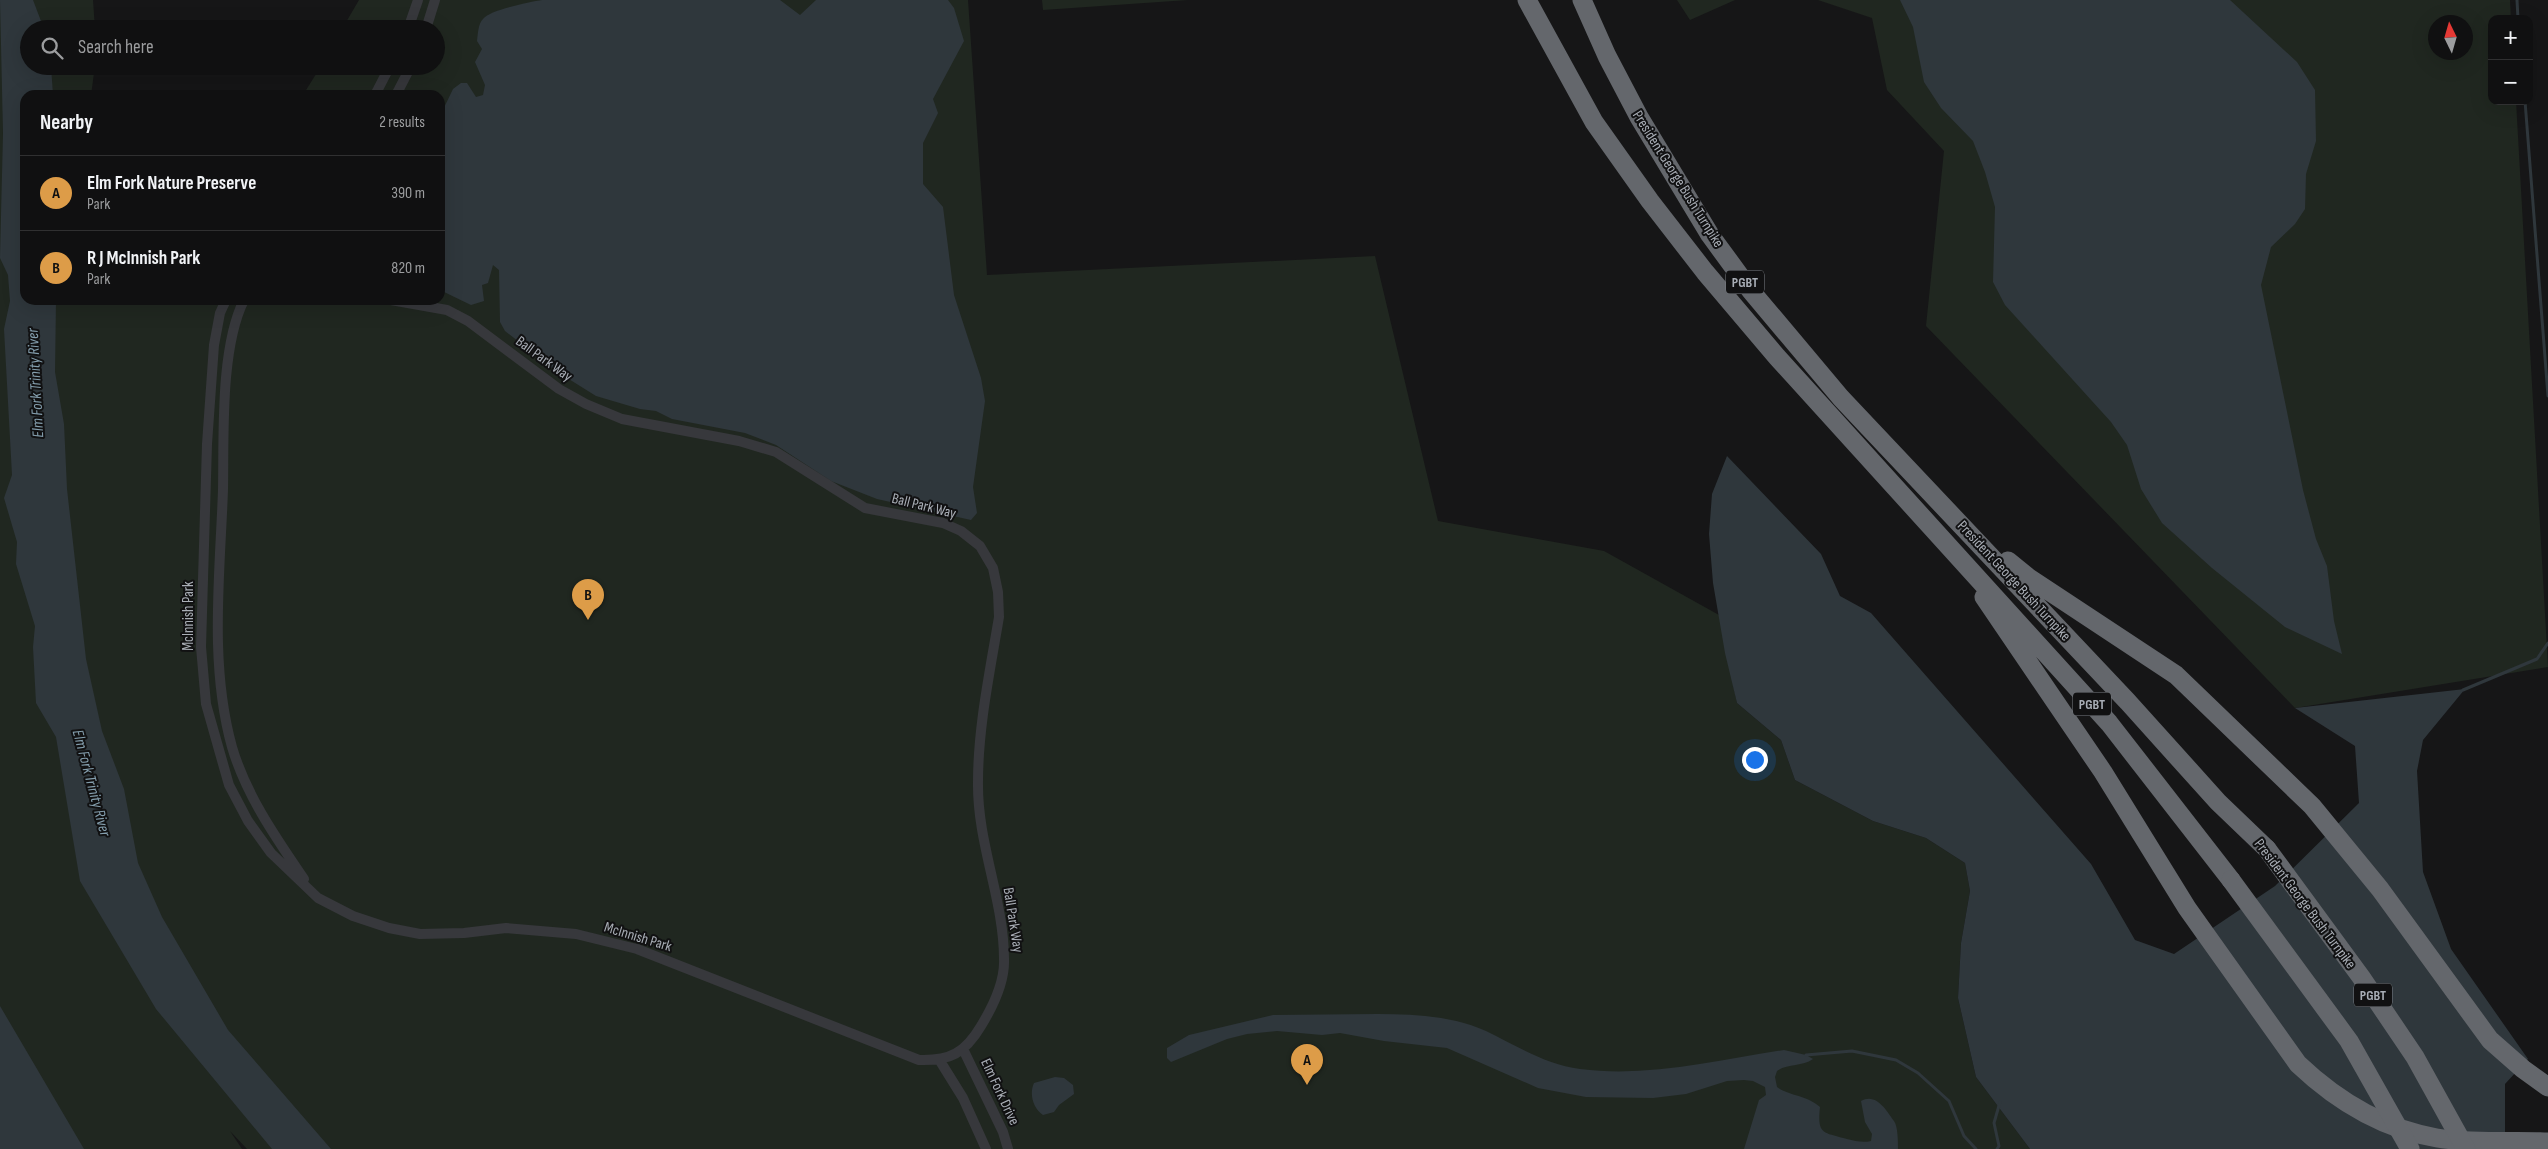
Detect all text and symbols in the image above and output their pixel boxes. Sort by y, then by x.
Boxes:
north arrow [2428,15,2473,60]
map controls [2488,15,2533,105]
button: + [2488,15,2533,60]
search box [20,20,445,75]
icon: search [38,34,66,62]
text: Search here [78,36,154,59]
button: − [2488,60,2533,105]
street label: President George Bush Turnpike [1628,107,1728,251]
text: Nearby [40,110,93,135]
text: 2 results [379,113,425,132]
text: Elm Fork Nature Preserve [87,172,256,195]
text: A [52,184,60,203]
text: 390 m [391,184,425,203]
text: Park [87,195,110,214]
text: R J McInnish Park [87,247,200,270]
text: B [52,259,60,278]
text: 820 m [391,259,425,278]
text: Park [87,270,110,289]
road number: PGBT [1726,270,1764,294]
water label: Elm Fork Trinity River [24,327,48,438]
street label: Ball Park Way [512,332,576,386]
street label: Ball Park Way [890,489,958,523]
street label: President George Bush Turnpike [1953,517,2075,645]
pin: B [572,579,604,620]
street label: McInnish Park [179,581,198,651]
road number: PGBT [2073,692,2111,716]
water label: Elm Fork Trinity River [68,728,114,839]
your location [1742,747,1768,773]
street label: President George Bush Turnpike [2250,835,2360,973]
street label: Ball Park Way [998,886,1028,954]
street label: McInnish Park [602,918,674,956]
road number: PGBT [2354,984,2392,1006]
pin: A [1291,1044,1323,1085]
street label: Elm Fork Drive [976,1056,1024,1128]

